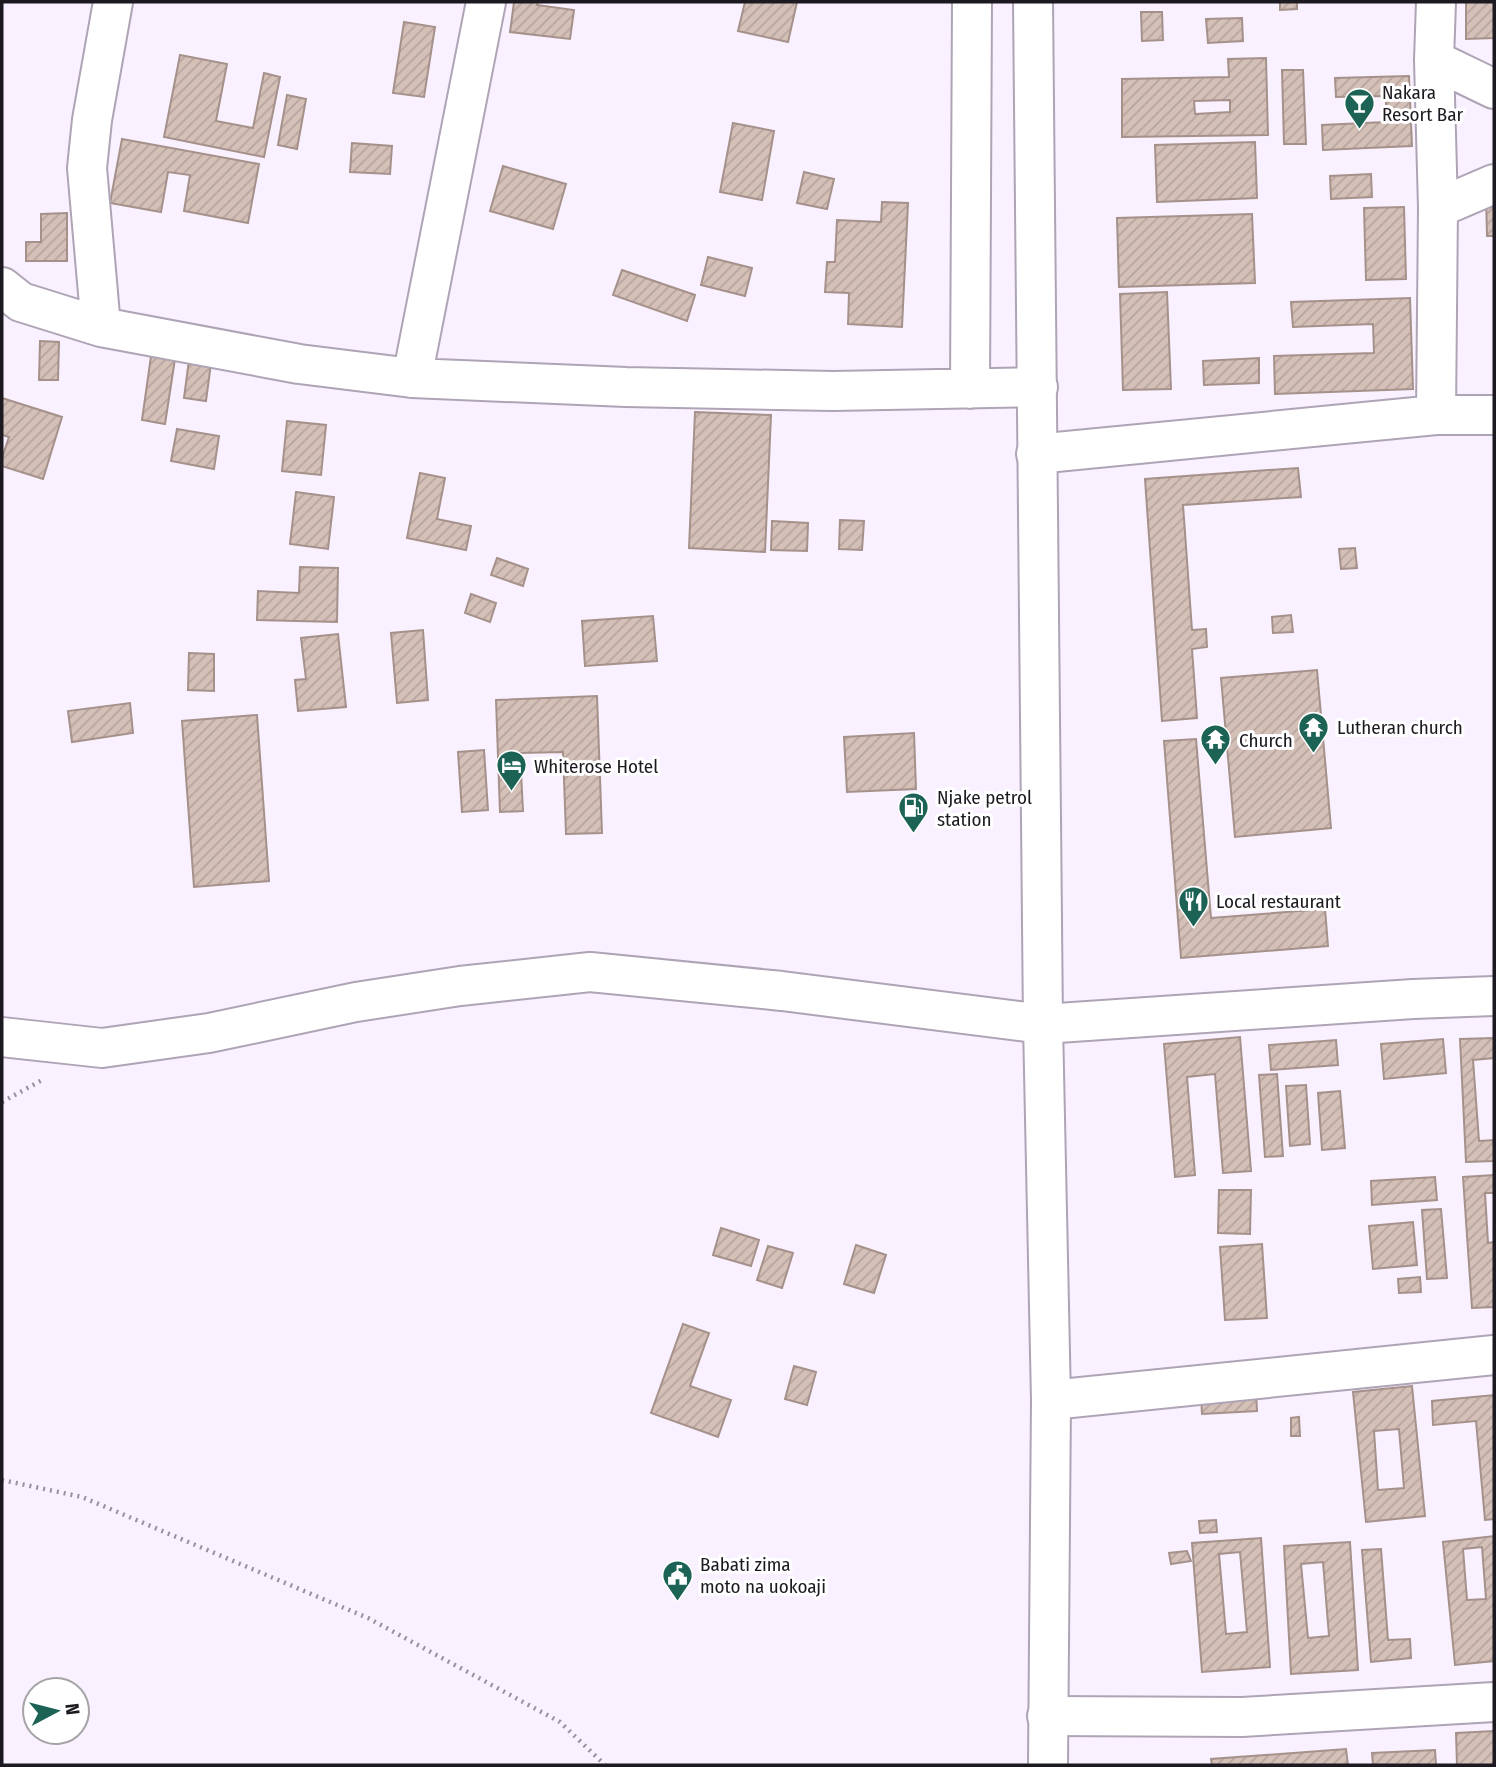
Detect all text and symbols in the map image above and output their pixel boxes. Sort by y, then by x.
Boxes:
place label: Nakara Resort Bar [1382,81,1464,126]
bar icon: Nakara Resort Bar [1342,86,1376,130]
temple icon: Lutheran church [1297,710,1331,754]
place label: Lutheran church [1337,716,1463,739]
temple icon: Church [1199,723,1233,767]
place label: Church [1239,729,1293,752]
hotel icon: Whiterose Hotel [494,749,528,793]
place label: Whiterose Hotel [534,755,658,778]
place label: Njake petrol station [937,786,1032,831]
fuel station icon: Njake petrol station [897,791,931,835]
restaurant icon: Local restaurant [1176,884,1210,928]
place label: Local restaurant [1216,890,1342,913]
place label: Babati zima moto na uokoaji [700,1553,826,1598]
public building icon: Babati zima moto na uokoaji [660,1558,694,1602]
north arrow [21,1676,91,1746]
text: N [60,1702,84,1716]

